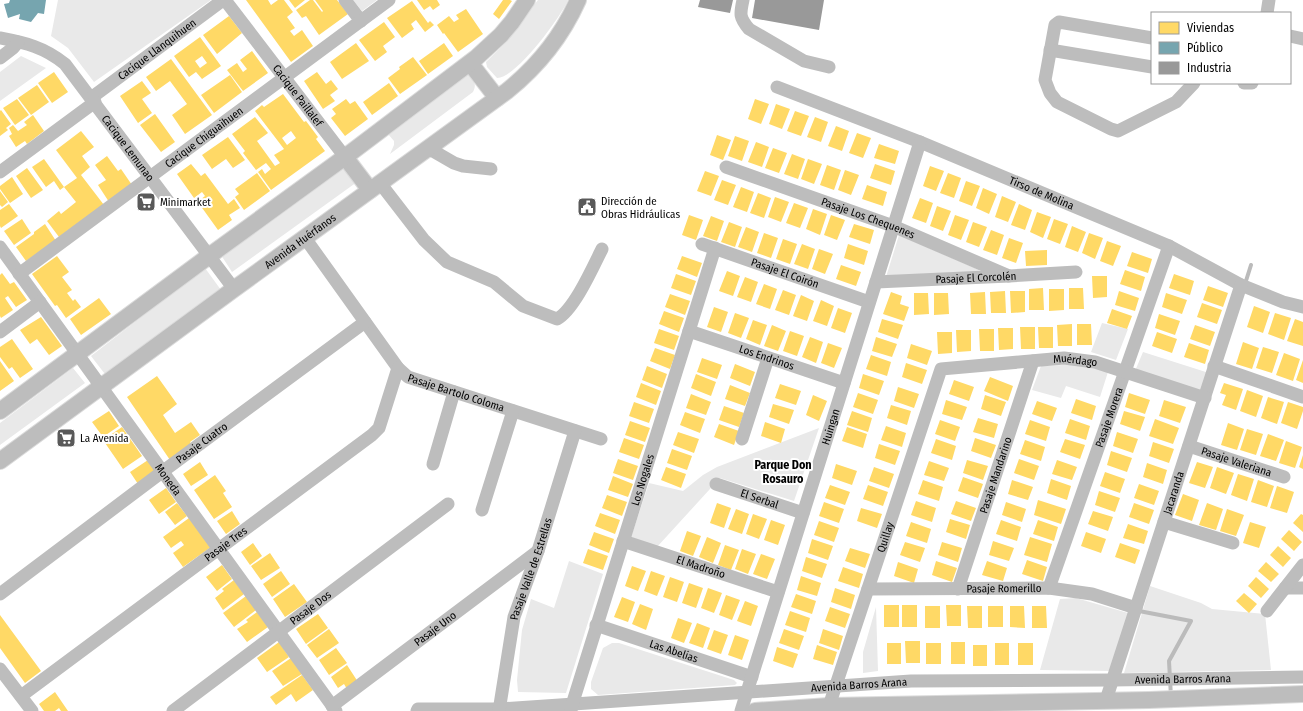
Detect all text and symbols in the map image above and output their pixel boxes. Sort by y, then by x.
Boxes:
legend [1151,12,1291,84]
street label: Cacique Llanquihuen [115,16,199,82]
text: Viviendas [1187,21,1234,35]
text: Público [1187,41,1223,55]
text: Industria [1187,61,1231,75]
street label: Cacique Paillalef [270,62,326,129]
street label: Cacique Chiguaihuen [162,104,245,170]
street label: Cacique Lemunao [99,112,157,184]
street label: Tirso de Molina [1007,173,1076,212]
supermarket icon: Minimarket [135,191,157,213]
place label: Dirección de Obras Hidráulicas [601,195,680,221]
street label: Pasaje Los Chequenes [820,195,917,241]
place label: Minimarket [160,196,211,209]
public building icon: Dirección de Obras Hidráulicas [576,196,598,218]
street label: Avenida Huérfanos [262,211,339,271]
street label: Pasaje El Coirón [749,255,821,291]
street label: Pasaje El Corcolén [935,269,1017,286]
street label: Los Endrinos [737,342,796,372]
street label: Muérdago [1053,351,1098,369]
street label: Pasaje Bartolo Coloma [406,371,506,414]
street label: Pasaje Morera [1092,385,1125,449]
street label: Huingan [819,407,842,446]
street label: Pasaje Cuatro [173,419,230,466]
supermarket icon: La Avenida [55,427,77,449]
place label: La Avenida [80,432,129,445]
street label: Pasaje Mandarino [977,435,1014,515]
street label: Pasaje Valeriana [1200,444,1273,479]
street label: Los Nogales [628,452,657,507]
district label: Parque Don Rosauro [754,458,812,486]
street label: Moneda [152,461,184,498]
street label: Jacaranda [1160,470,1186,516]
street label: El Serbal [739,486,780,511]
street label: Pasaje Valle de Estrellas [507,516,554,621]
street label: Quillay [874,520,896,554]
street label: Pasaje Tres [202,524,250,564]
street label: El Madroño [675,553,727,581]
street label: Pasaje Romerillo [966,582,1042,595]
street label: Pasaje Dos [287,588,334,627]
street label: Pasaje Uno [411,608,459,648]
street label: Las Abelias [648,637,700,665]
street label: Avenida Barros Arana [1135,672,1231,686]
street label: Avenida Barros Arana [810,675,907,694]

